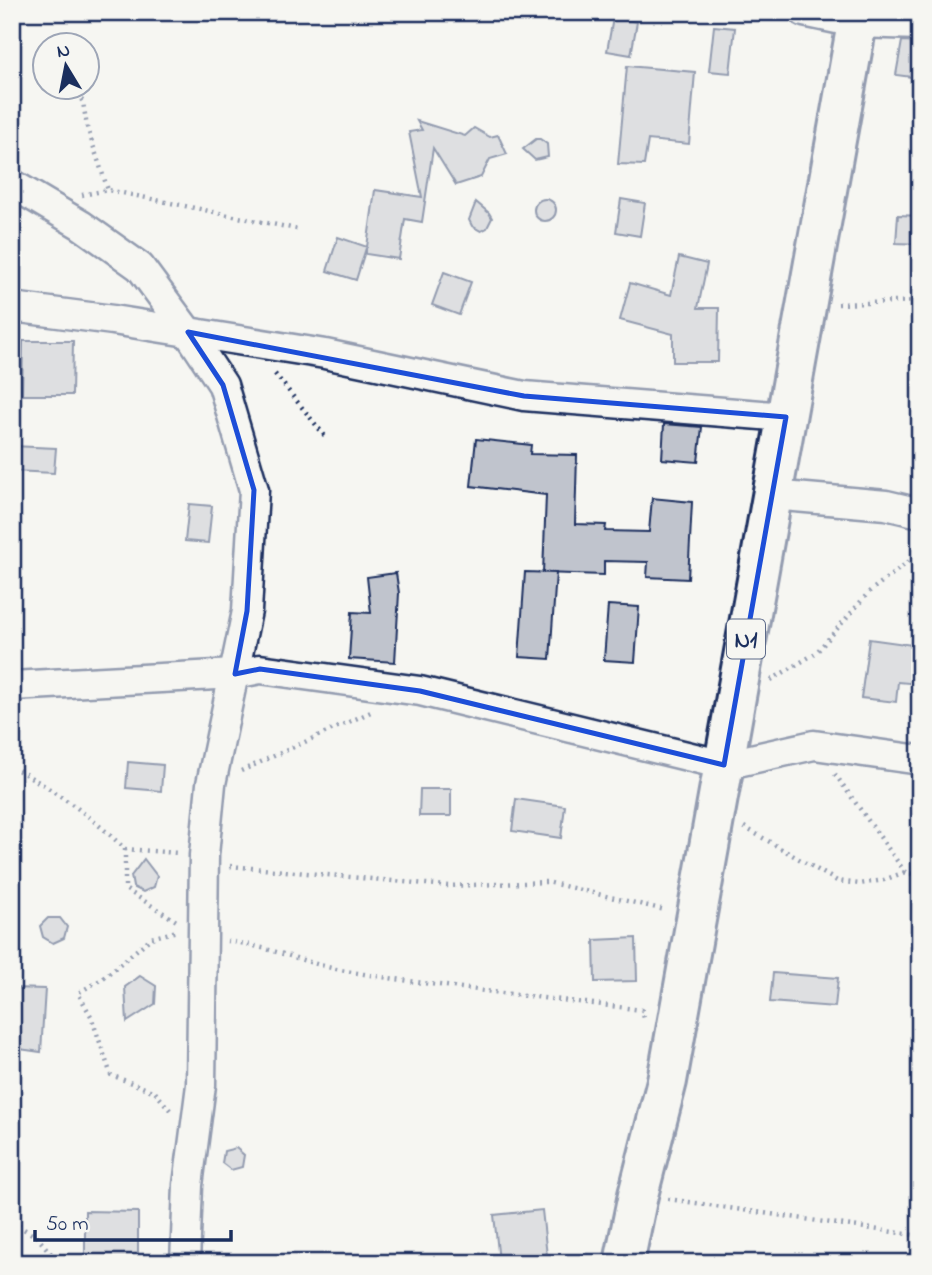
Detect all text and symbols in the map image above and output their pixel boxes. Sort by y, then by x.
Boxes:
north arrow [32,32,102,102]
text: N [55,37,72,66]
road number: N1 [727,620,765,659]
scale bar [35,1198,231,1242]
text: 50 m [46,1210,89,1240]

